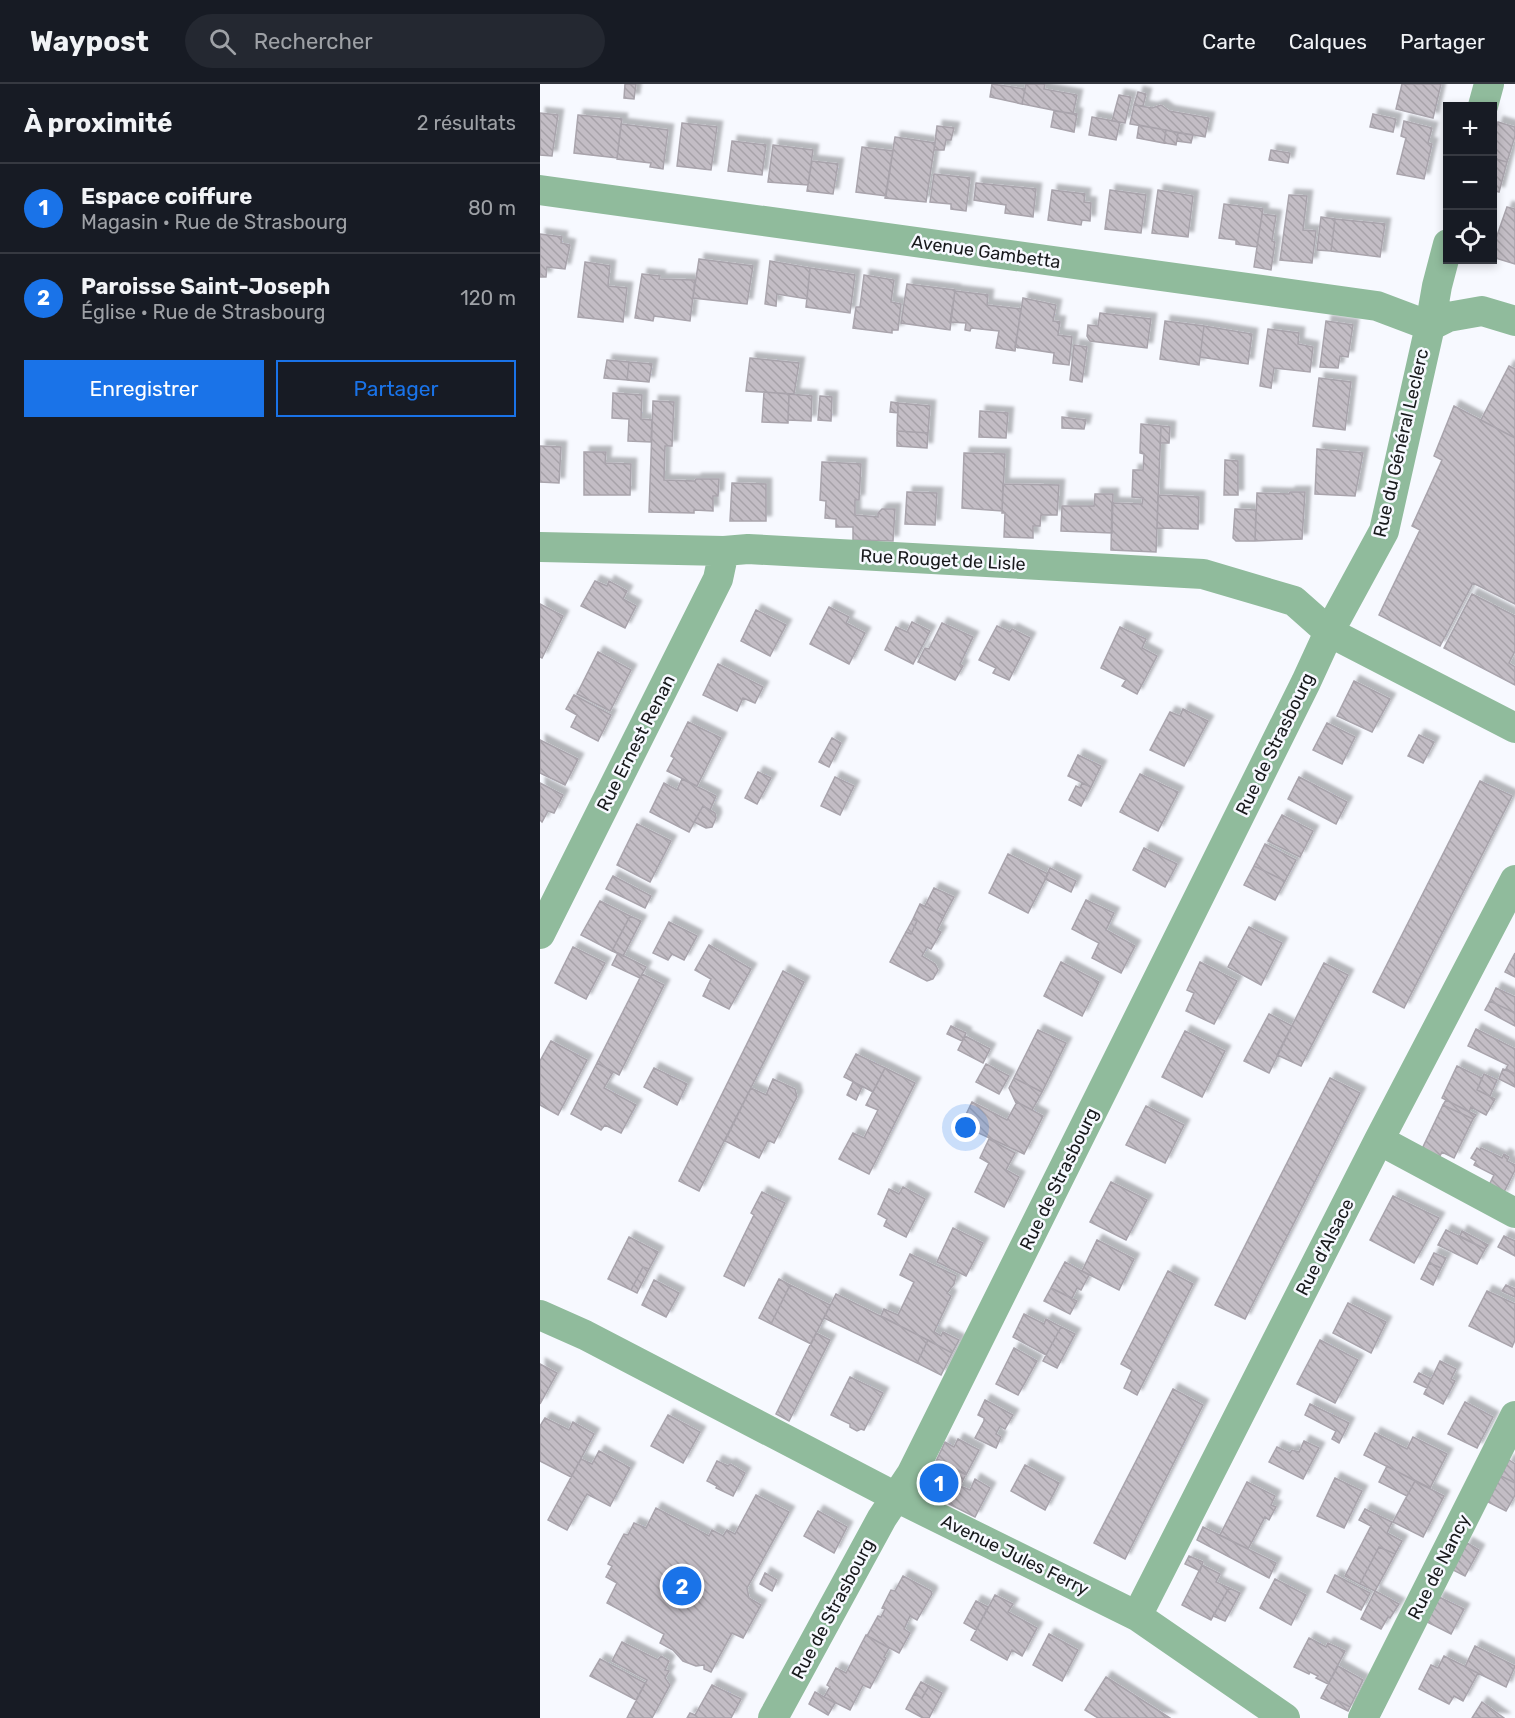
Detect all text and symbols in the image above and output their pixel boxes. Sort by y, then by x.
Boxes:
search box [185,14,605,68]
text: Waypost [30,25,149,58]
icon: search [206,25,239,58]
text: Rechercher [254,28,373,55]
text: Carte [1202,29,1256,54]
text: Calques [1289,29,1367,54]
text: Partager [1400,29,1485,54]
map controls [1443,102,1497,264]
button: + [1443,102,1497,156]
text: À proximité [24,108,173,139]
text: 2 résultats [417,111,516,135]
button: − [1443,156,1497,210]
text: Espace coiffure [81,183,252,210]
text: 1 [39,196,48,220]
text: 80 m [468,196,516,220]
text: Magasin · Rue de Strasbourg [81,210,347,234]
button: locate [1443,210,1497,264]
street label: Avenue Gambetta [910,231,1062,273]
text: Paroisse Saint-Joseph [81,273,330,300]
text: 2 [37,286,50,310]
text: 120 m [460,286,516,310]
text: Église · Rue de Strasbourg [81,300,325,324]
street label: Rue du Général Leclerc [1369,347,1433,539]
button: Enregistrer [24,360,264,417]
button: Partager [276,360,516,417]
street label: Rue Rouget de Lisle [860,545,1026,575]
street label: Rue de Strasbourg [1231,669,1319,819]
street label: Rue Ernest Renan [592,671,680,815]
street label: Rue de Strasbourg [1015,1104,1103,1254]
your location [951,1113,980,1142]
street label: Rue d'Alsace [1291,1195,1359,1299]
pin: 1 [920,1460,958,1506]
street label: Avenue Jules Ferry [938,1510,1093,1600]
street label: Rue de Nancy [1403,1511,1475,1623]
street label: Rue de Strasbourg [787,1535,879,1683]
pin: 2 [662,1564,702,1608]

